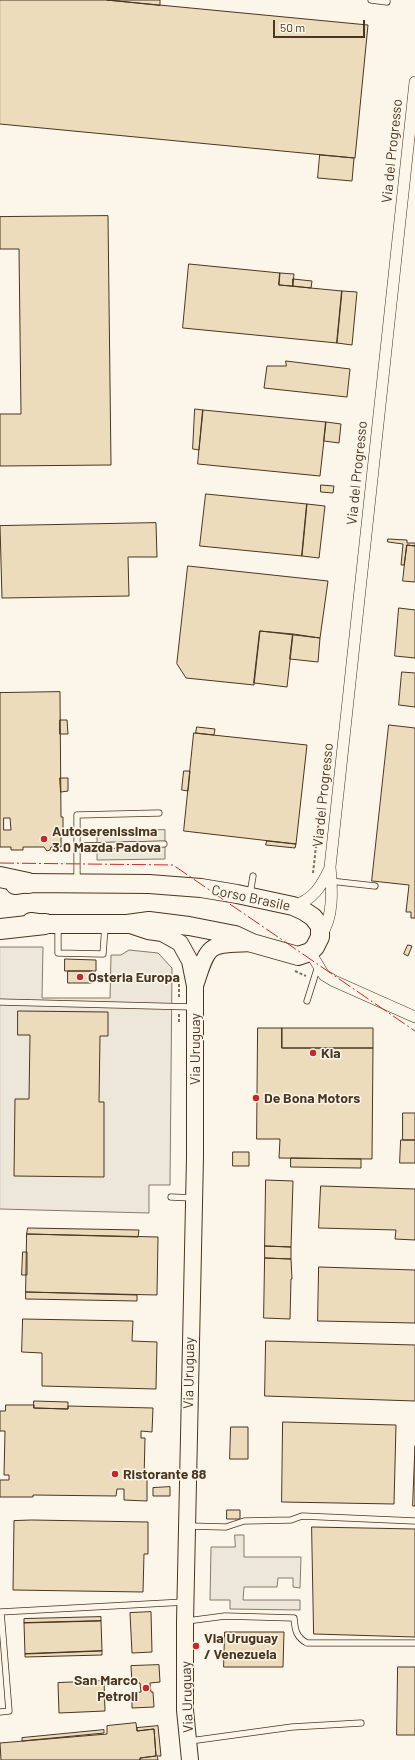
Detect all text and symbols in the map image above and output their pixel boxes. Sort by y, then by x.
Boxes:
scale bar [275,12,367,38]
text: 50 m [280,20,305,34]
street label: Via del Progresso [378,98,406,204]
street label: Via del Progresso [343,420,371,526]
street label: Via del Progresso [309,742,337,848]
place label: Autoserenissima 3.0 Mazda Padova [52,823,161,856]
marker: Autoserenissima 3.0 Mazda Padova [39,834,49,844]
street label: Corso Brasile [210,881,292,915]
place label: Osteria Europa [88,969,180,985]
marker: Osteria Europa [75,972,85,982]
street label: Via Uruguay [187,1013,203,1085]
place label: Kia [321,1045,341,1061]
marker: Kia [308,1048,318,1058]
place label: De Bona Motors [264,1090,360,1106]
marker: De Bona Motors [251,1093,261,1103]
street label: Via Uruguay [180,1337,198,1409]
place label: Ristorante 88 [123,1466,206,1482]
marker: Ristorante 88 [110,1469,120,1479]
place label: Via Uruguay / Venezuela [204,1630,278,1662]
marker: Via Uruguay / Venezuela [191,1641,201,1651]
street label: Via Uruguay [177,1661,197,1733]
place label: San Marco Petroli [74,1672,138,1704]
marker: San Marco Petroli [141,1683,151,1693]

